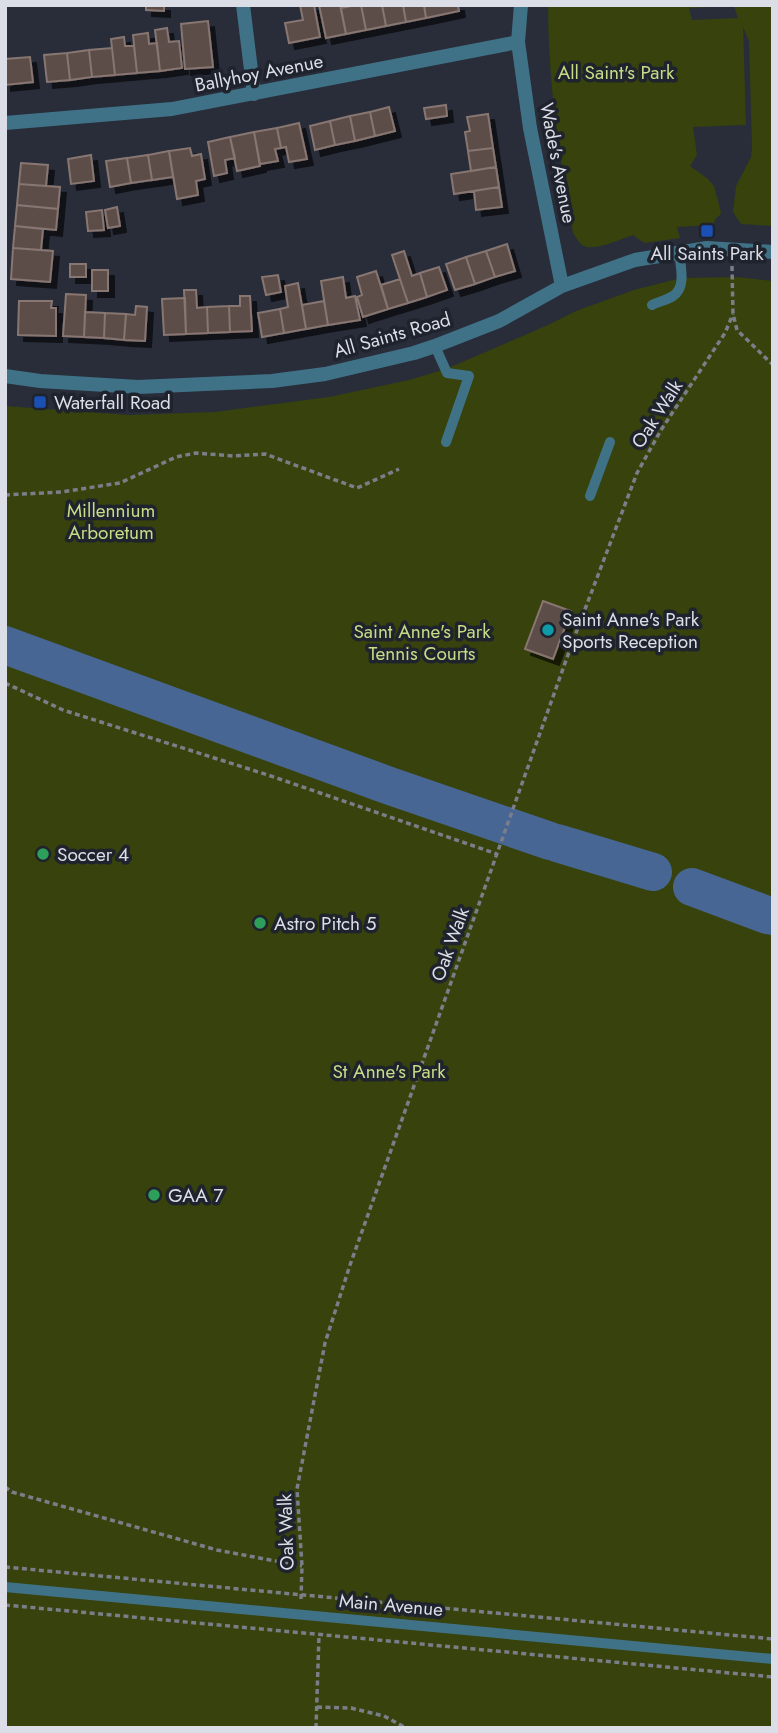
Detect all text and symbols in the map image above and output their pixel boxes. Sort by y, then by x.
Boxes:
street label: Ballyhoy Avenue [193,47,326,99]
park label: All Saint's Park [558,59,675,86]
street label: Wade's Avenue [533,100,583,226]
marker: All Saints Park [699,223,715,239]
place label: All Saints Park [650,240,764,267]
street label: All Saints Road [330,305,454,365]
street label: Oak Walk [625,374,690,454]
place label: Waterfall Road [54,389,171,416]
marker: Waterfall Road [32,394,48,410]
park label: Millennium Arboretum [67,497,155,546]
place label: Saint Anne's Park Sports Reception [562,606,700,655]
park label: Saint Anne's Park Tennis Courts [353,618,491,667]
marker: Saint Anne's Park Sports Reception [540,622,556,638]
place label: Soccer 4 [57,841,129,868]
marker: Soccer 4 [35,846,51,862]
street label: Oak Walk [424,903,476,985]
place label: Astro Pitch 5 [274,910,376,937]
marker: Astro Pitch 5 [252,915,268,931]
park label: St Anne's Park [332,1058,446,1085]
place label: GAA 7 [168,1182,224,1209]
marker: GAA 7 [146,1187,162,1203]
street label: Oak Walk [271,1492,301,1571]
street label: Main Avenue [338,1587,444,1623]

